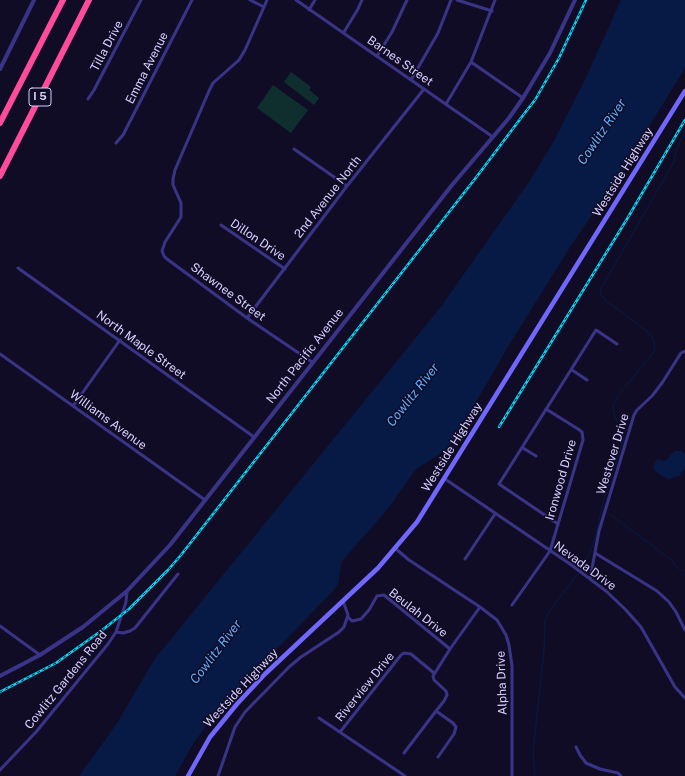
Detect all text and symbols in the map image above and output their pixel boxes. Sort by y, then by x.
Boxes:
street label: Tilla Drive [88,18,126,74]
street label: Emma Avenue [123,30,171,106]
street label: Barnes Street [364,33,436,89]
road number: I 5 [29,88,51,106]
water label: Cowlitz River [574,96,630,168]
street label: Westside Highway [590,125,656,219]
street label: 2nd Avenue North [292,153,364,241]
street label: Dillon Drive [228,216,288,264]
street label: Shawnee Street [188,260,268,324]
street label: North Pacific Avenue [263,306,347,406]
street label: North Maple Street [93,308,189,382]
water label: Cowlitz River [383,360,443,430]
street label: Williams Avenue [67,387,149,453]
street label: Westside Highway [419,400,485,494]
street label: Westover Drive [594,412,632,496]
street label: Ironwood Drive [543,438,579,522]
street label: Nevada Drive [551,539,619,593]
street label: Beulah Drive [386,586,450,640]
water label: Cowlitz River [187,617,245,687]
street label: Cowlitz Gardens Road [22,628,110,732]
street label: Westside Highway [201,646,281,730]
street label: Riverview Drive [333,649,397,725]
street label: Alpha Drive [494,651,510,715]

